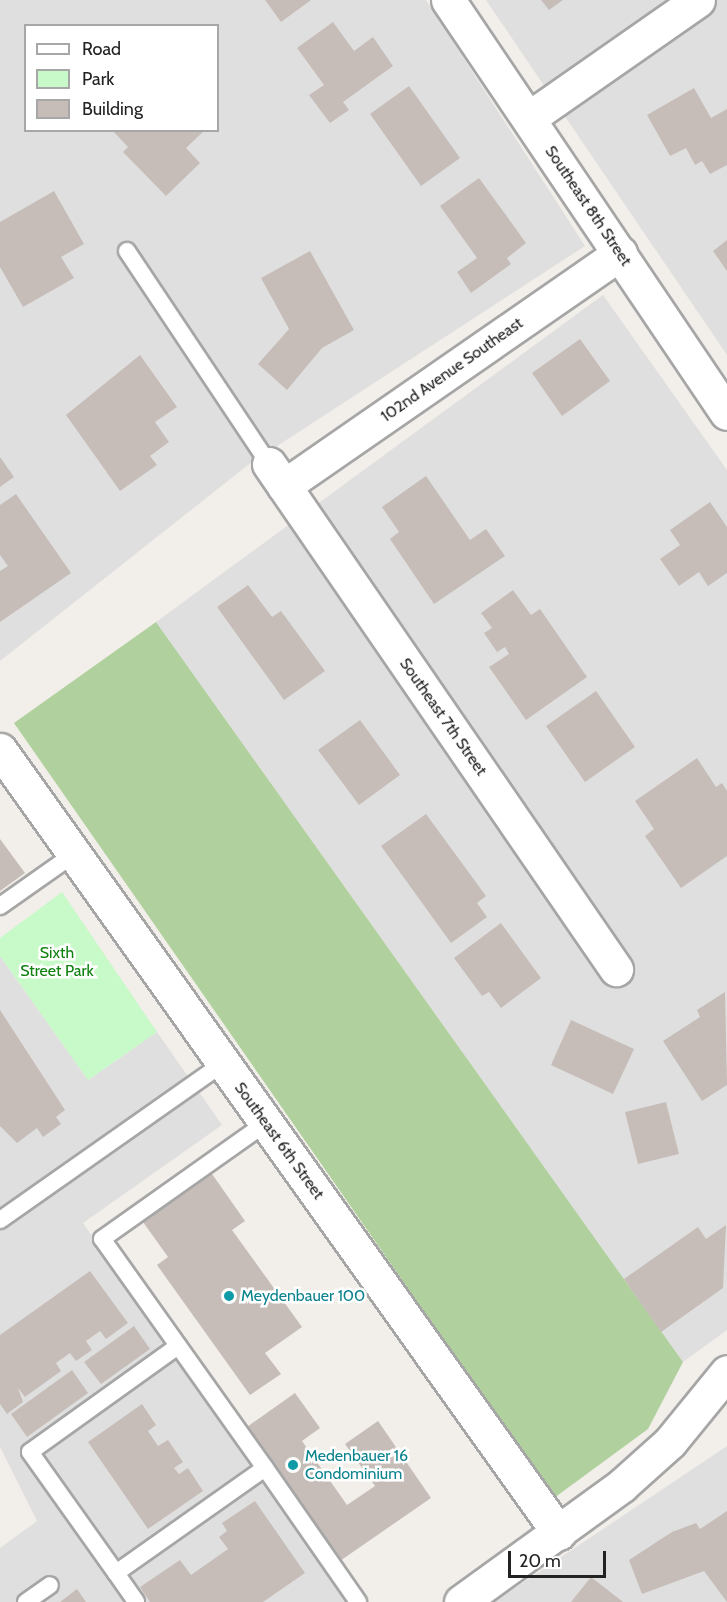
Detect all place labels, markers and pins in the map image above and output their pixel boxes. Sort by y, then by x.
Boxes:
place label: Meydenbauer 100 [241,1286,365,1306]
marker: Meydenbauer 100 [222,1289,236,1303]
place label: Medenbauer 16 Condominium [305,1446,408,1484]
marker: Medenbauer 16 Condominium [286,1458,300,1472]

